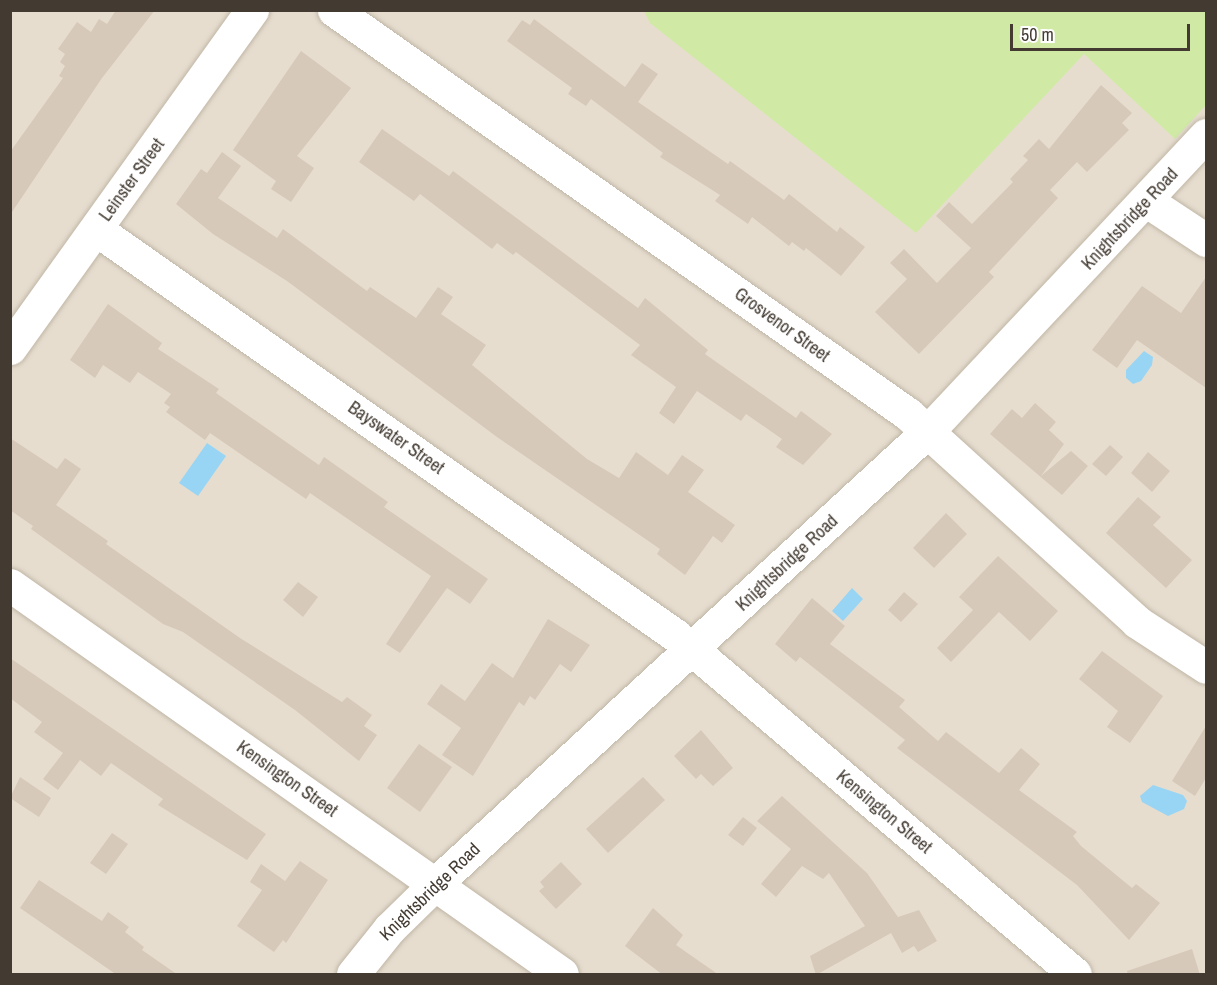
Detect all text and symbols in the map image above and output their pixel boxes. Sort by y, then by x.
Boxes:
scale bar [1013,12,1193,50]
text: 50 m [1021,22,1054,47]
street label: Leinster Street [95,134,169,226]
street label: Knightsbridge Road [1077,164,1183,274]
street label: Grosvenor Street [730,283,834,367]
street label: Bayswater Street [344,397,448,479]
street label: Knightsbridge Road [732,510,842,616]
street label: Kensington Street [232,736,342,822]
street label: Kensington Street [832,766,936,858]
street label: Knightsbridge Road [375,839,485,945]

